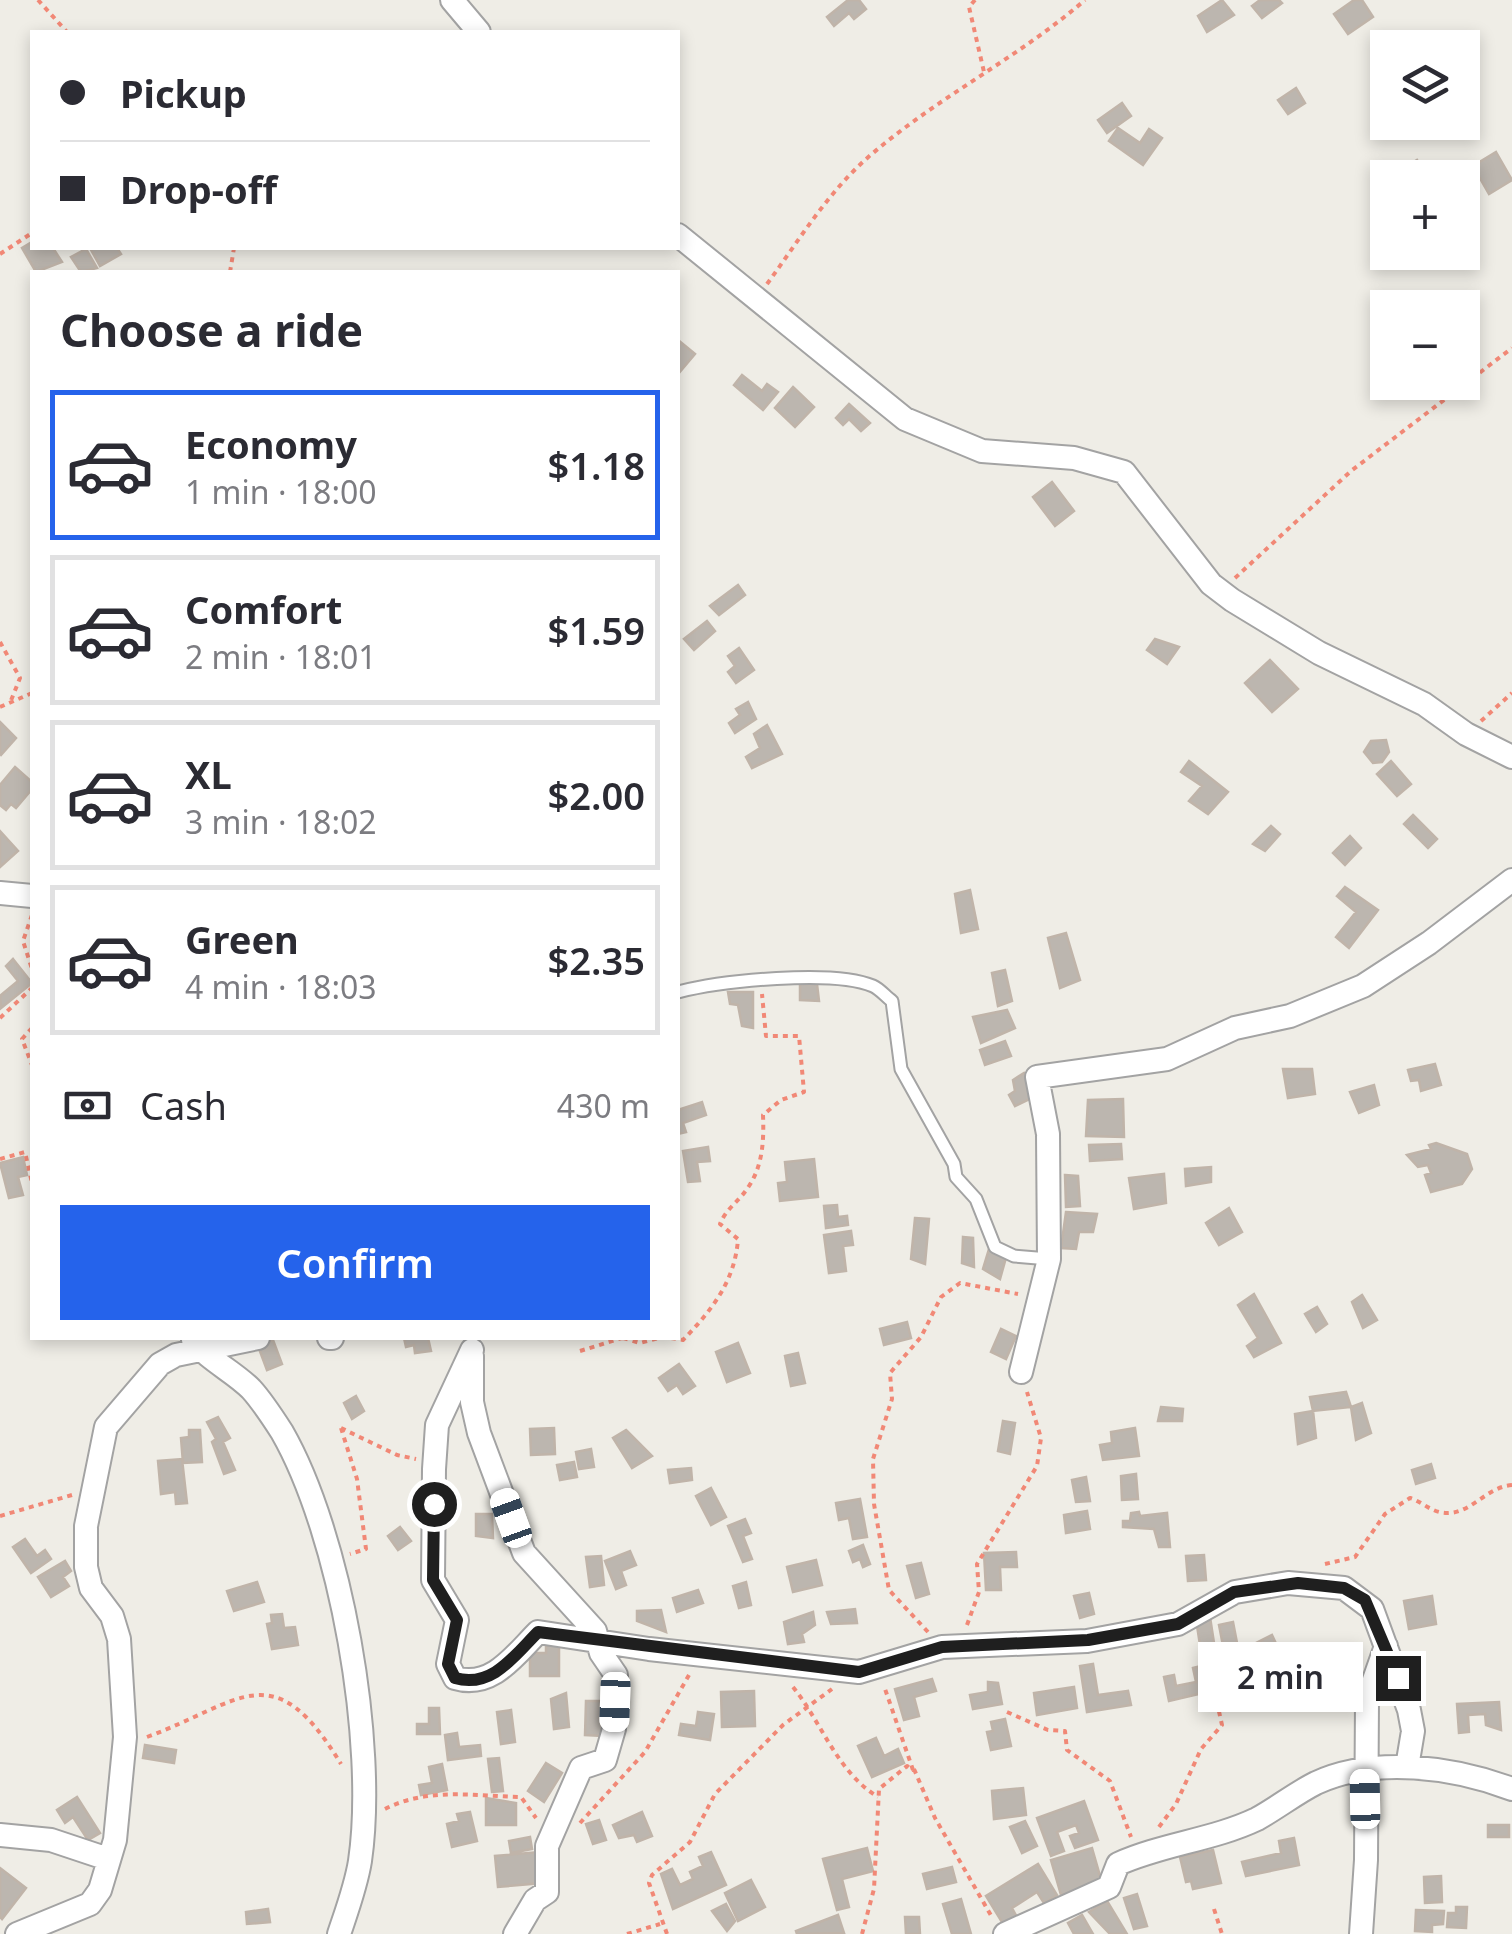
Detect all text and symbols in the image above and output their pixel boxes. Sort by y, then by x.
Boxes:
map controls [1370,30,1480,400]
button: layers [1370,30,1480,140]
text: Pickup [120,67,247,119]
button: + [1370,160,1480,270]
text: Drop-off [120,163,277,215]
button: − [1370,290,1480,400]
text: Choose a ride [60,299,363,360]
text: Economy [185,418,357,470]
icon: car [65,420,155,510]
text: $1.18 [548,439,645,491]
text: 1 min · 18:00 [185,470,377,513]
text: Comfort [185,583,342,635]
icon: car [65,585,155,675]
text: $1.59 [548,604,645,656]
text: 2 min · 18:01 [185,635,377,678]
text: XL [185,748,232,800]
icon: car [65,750,155,840]
text: $2.00 [548,769,645,821]
text: 3 min · 18:02 [185,800,377,843]
text: Green [185,913,299,965]
icon: car [65,915,155,1005]
text: $2.35 [548,934,645,986]
text: 4 min · 18:03 [185,965,377,1008]
icon: cash [60,1078,115,1133]
text: Cash [140,1079,227,1131]
text: 430 m [557,1084,650,1127]
button: Confirm [60,1205,650,1320]
route start [412,1482,457,1527]
car [487,1485,535,1551]
callout: 2 min [1198,1643,1363,1713]
text: 2 min [1237,1655,1324,1698]
route end [1376,1656,1421,1701]
car [599,1671,631,1733]
car [1349,1769,1381,1829]

